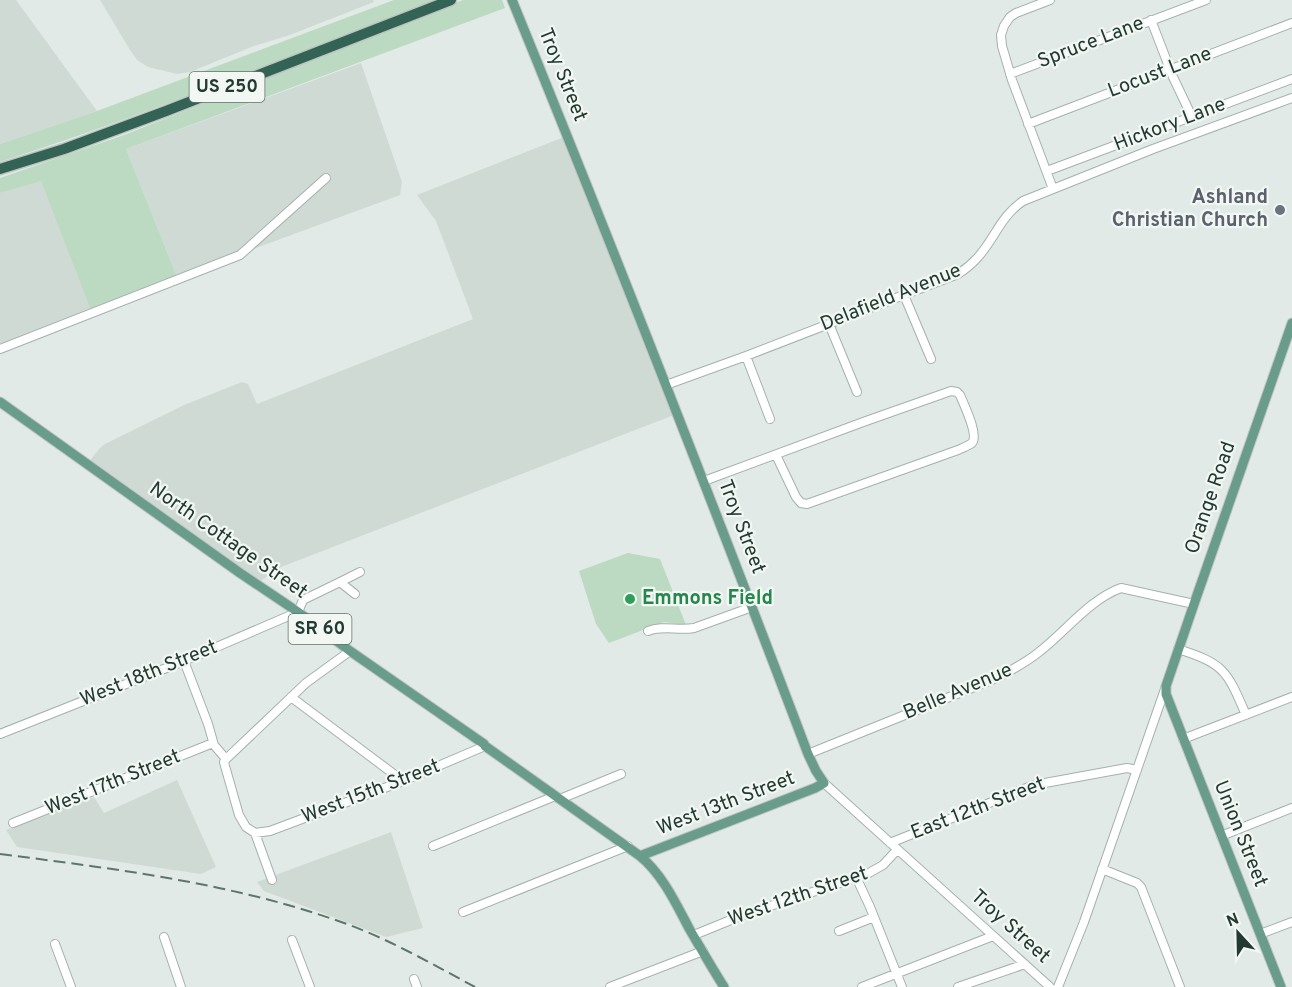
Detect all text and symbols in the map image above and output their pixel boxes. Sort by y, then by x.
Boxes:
street label: Spruce Lane [1034,11,1148,75]
street label: Troy Street [531,24,593,126]
street label: Locust Lane [1104,41,1216,105]
road number: US 250 [190,72,264,102]
street label: Hickory Lane [1110,92,1230,158]
place label: Ashland Christian Church [1112,185,1268,234]
marker: Ashland Christian Church [1273,203,1287,217]
street label: Delafield Avenue [817,258,965,338]
street label: Orange Road [1180,438,1242,558]
street label: Troy Street [711,476,771,578]
street label: North Cottage Street [144,477,312,605]
place label: Emmons Field [642,586,773,612]
marker: Emmons Field [623,592,637,606]
road number: SR 60 [288,614,352,644]
street label: West 18th Street [76,635,222,713]
street label: Belle Avenue [900,657,1016,727]
street label: West 17th Street [41,744,185,822]
street label: West 15th Street [298,754,444,830]
street label: West 13th Street [653,766,799,842]
street label: East 12th Street [907,771,1049,847]
street label: Union Street [1207,777,1273,891]
street label: West 12th Street [725,861,871,933]
street label: Troy Street [965,884,1055,970]
north arrow [1208,903,1268,963]
text: N [1224,910,1242,932]

